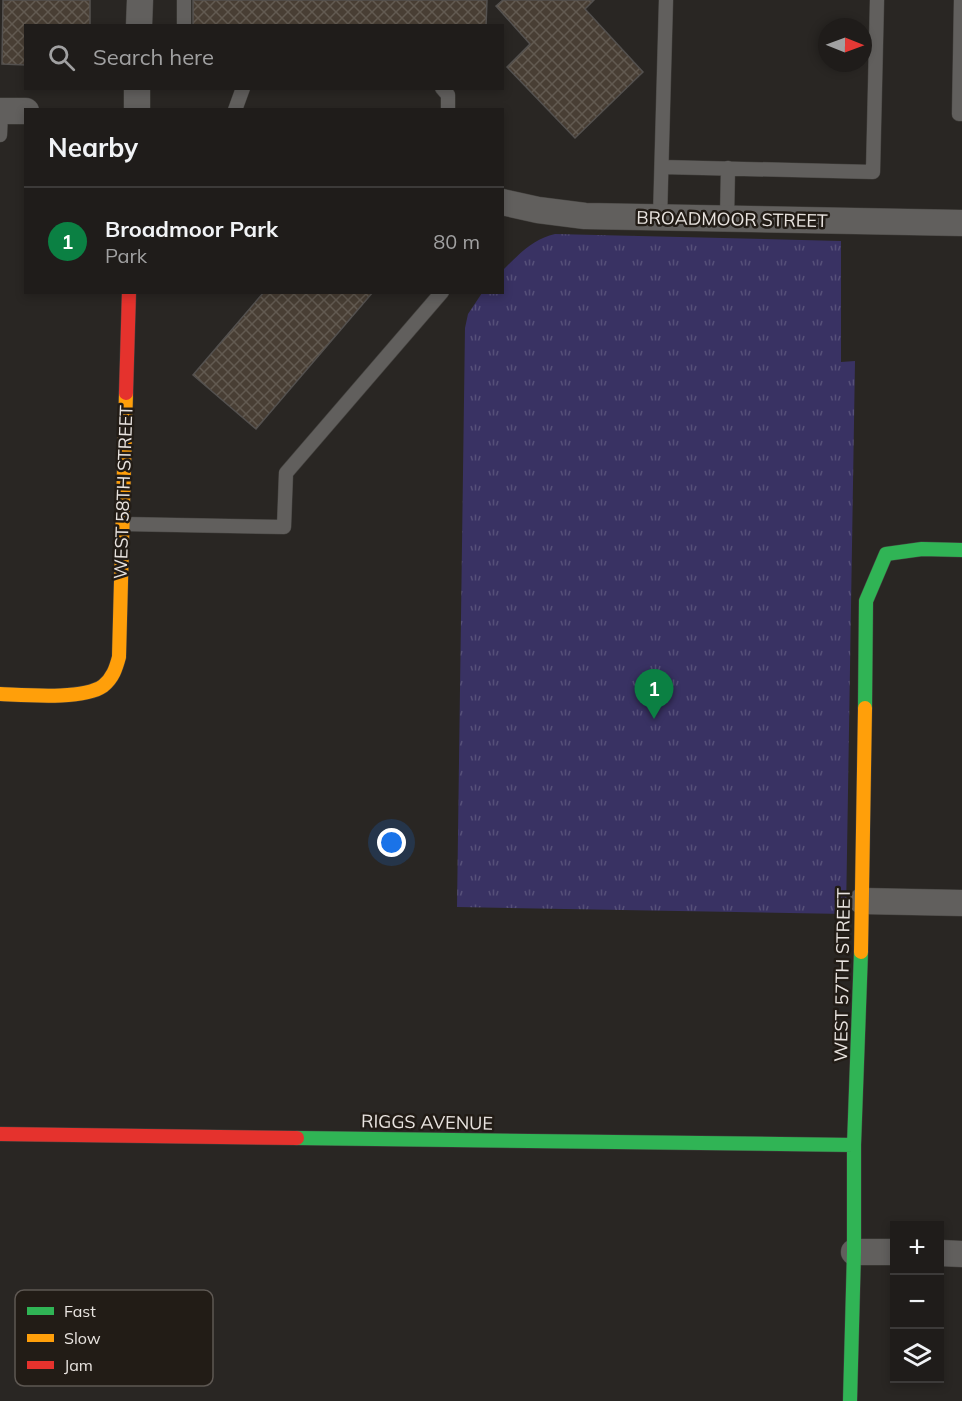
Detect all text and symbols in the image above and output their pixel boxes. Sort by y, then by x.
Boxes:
north arrow [818,18,872,72]
search box [24,24,504,90]
icon: search [45,41,78,74]
text: Search here [93,43,214,71]
text: Nearby [48,131,138,164]
street label: BROADMOOR STREET [636,206,828,232]
text: Broadmoor Park [105,215,278,243]
text: 1 [62,229,74,254]
text: 80 m [433,229,480,254]
text: Park [105,243,147,268]
street label: WEST 58TH STREET [108,405,138,579]
pin: 1 [634,670,674,719]
your location [377,828,406,857]
street label: WEST 57TH STREET [829,888,855,1062]
street label: RIGGS AVENUE [361,1109,493,1135]
map controls [890,1221,944,1383]
button: + [890,1221,944,1275]
button: − [890,1275,944,1329]
legend [15,1290,213,1386]
text: Fast [64,1301,96,1321]
text: Slow [64,1328,101,1348]
button: layers [890,1329,944,1383]
text: Jam [64,1355,93,1375]

